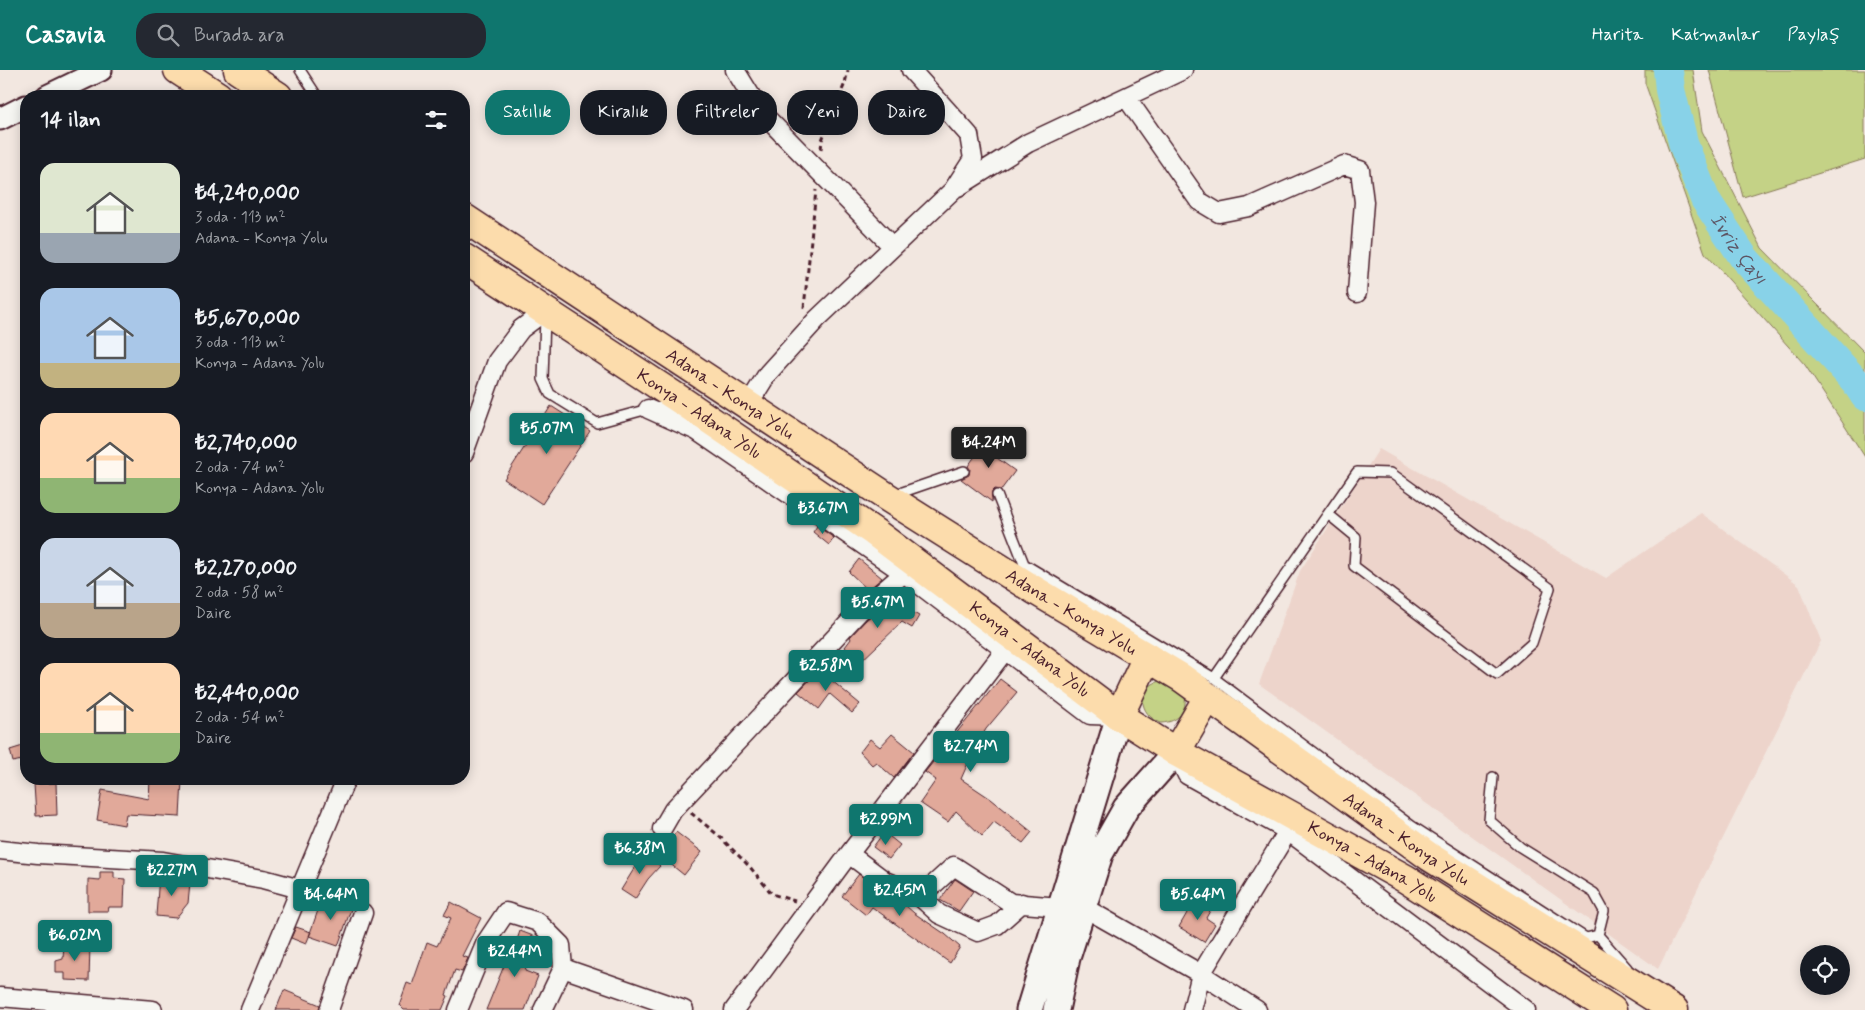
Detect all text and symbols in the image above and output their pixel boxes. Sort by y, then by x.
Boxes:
search box [136,13,486,58]
text: Casavia [25,20,106,51]
icon: search [154,21,182,49]
text: Burada ara [194,23,285,48]
text: Harita [1592,23,1643,47]
text: Katmanlar [1671,23,1760,47]
text: Paylaş [1788,23,1840,47]
chip: Satılık [485,90,570,135]
chip: Kiralık [580,90,667,135]
chip: Filtreler [677,90,777,135]
chip: Yeni [787,90,858,135]
chip: Daire [868,90,945,135]
text: 14 ilan [40,106,101,134]
icon: filters [422,106,450,134]
text: ₺4,240,000 [195,179,300,207]
icon: home [80,183,140,243]
text: 3 oda · 113 m² [195,207,286,228]
water label: İvriz Çayı [1704,209,1773,291]
text: Adana - Konya Yolu [195,228,327,249]
text: ₺5,670,000 [195,304,300,332]
icon: home [80,308,140,368]
text: 3 oda · 113 m² [195,332,286,353]
street label: Adana - Konya Yolu [661,343,799,446]
text: Konya - Adana Yolu [195,353,324,374]
street label: Konya - Adana Yolu [632,364,766,465]
pin: ₺5.07M [506,412,588,455]
text: ₺5.07M [520,418,574,439]
pin: ₺4.24M [948,426,1030,469]
text: ₺2,740,000 [195,429,297,457]
text: ₺4.24M [962,432,1016,453]
icon: home [80,433,140,493]
text: 2 oda · 74 m² [195,457,285,478]
text: Konya - Adana Yolu [195,478,324,499]
pin: ₺3.67M [782,492,864,535]
text: ₺3.67M [798,498,848,519]
text: ₺2,270,000 [195,554,297,582]
icon: home [80,558,140,618]
street label: Adana - Konya Yolu [1001,564,1141,661]
text: 2 oda · 58 m² [195,582,284,603]
pin: ₺5.67M [837,586,919,629]
text: ₺5.67M [852,592,904,613]
street label: Konya - Adana Yolu [964,596,1095,703]
text: Daire [195,603,231,624]
pin: ₺2.58M [785,650,867,692]
text: ₺2.58M [800,655,852,676]
text: ₺2,440,000 [195,679,300,707]
icon: home [80,683,140,743]
text: 2 oda · 54 m² [195,707,285,728]
text: Daire [195,728,231,749]
pin: ₺2.74M [930,730,1012,773]
text: ₺2.74M [944,736,998,757]
street label: Adana - Konya Yolu [1338,787,1474,892]
pin: ₺2.99M [845,804,927,846]
text: ₺2.99M [860,809,912,830]
street label: Konya - Adana Yolu [1303,816,1442,909]
pin: ₺6.38M [599,832,681,875]
text: ₺6.38M [615,838,665,859]
pin: ₺2.27M [131,854,213,897]
text: ₺2.27M [147,860,197,881]
pin: ₺2.45M [859,874,941,917]
pin: ₺4.64M [290,878,372,921]
pin: ₺5.64M [1157,878,1239,921]
text: ₺2.45M [874,880,926,901]
text: ₺4.64M [304,884,358,905]
text: ₺5.64M [1171,884,1225,905]
pin: ₺6.02M [34,920,116,962]
text: ₺6.02M [49,925,101,946]
pin: ₺2.44M [474,936,556,978]
text: ₺2.44M [488,941,542,962]
map controls [1800,945,1850,995]
button: locate [1800,945,1850,995]

